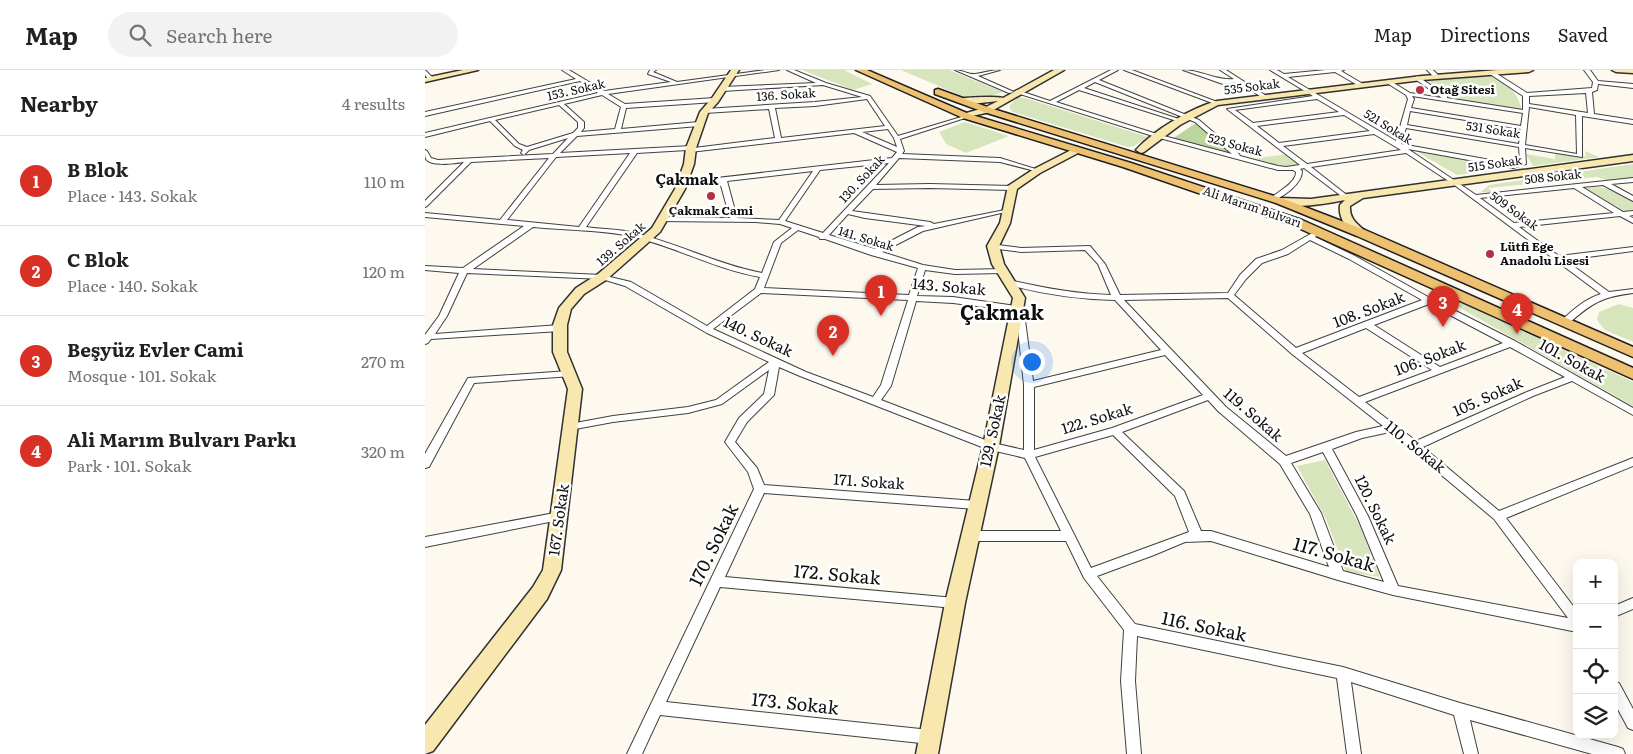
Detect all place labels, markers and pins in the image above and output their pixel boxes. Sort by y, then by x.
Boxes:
place label: Otağ Sitesi [1430,80,1495,98]
marker: Otağ Sitesi [1414,84,1426,96]
marker: Çakmak Cami [705,190,717,202]
place label: Çakmak Cami [669,201,754,219]
place label: Lütfi Ege Anadolu Lisesi [1500,237,1590,269]
marker: Lütfi Ege Anadolu Lisesi [1484,248,1496,260]
pin: 1 [865,275,897,316]
pin: 3 [1427,286,1459,327]
pin: 4 [1501,293,1533,334]
pin: 2 [817,315,849,356]

